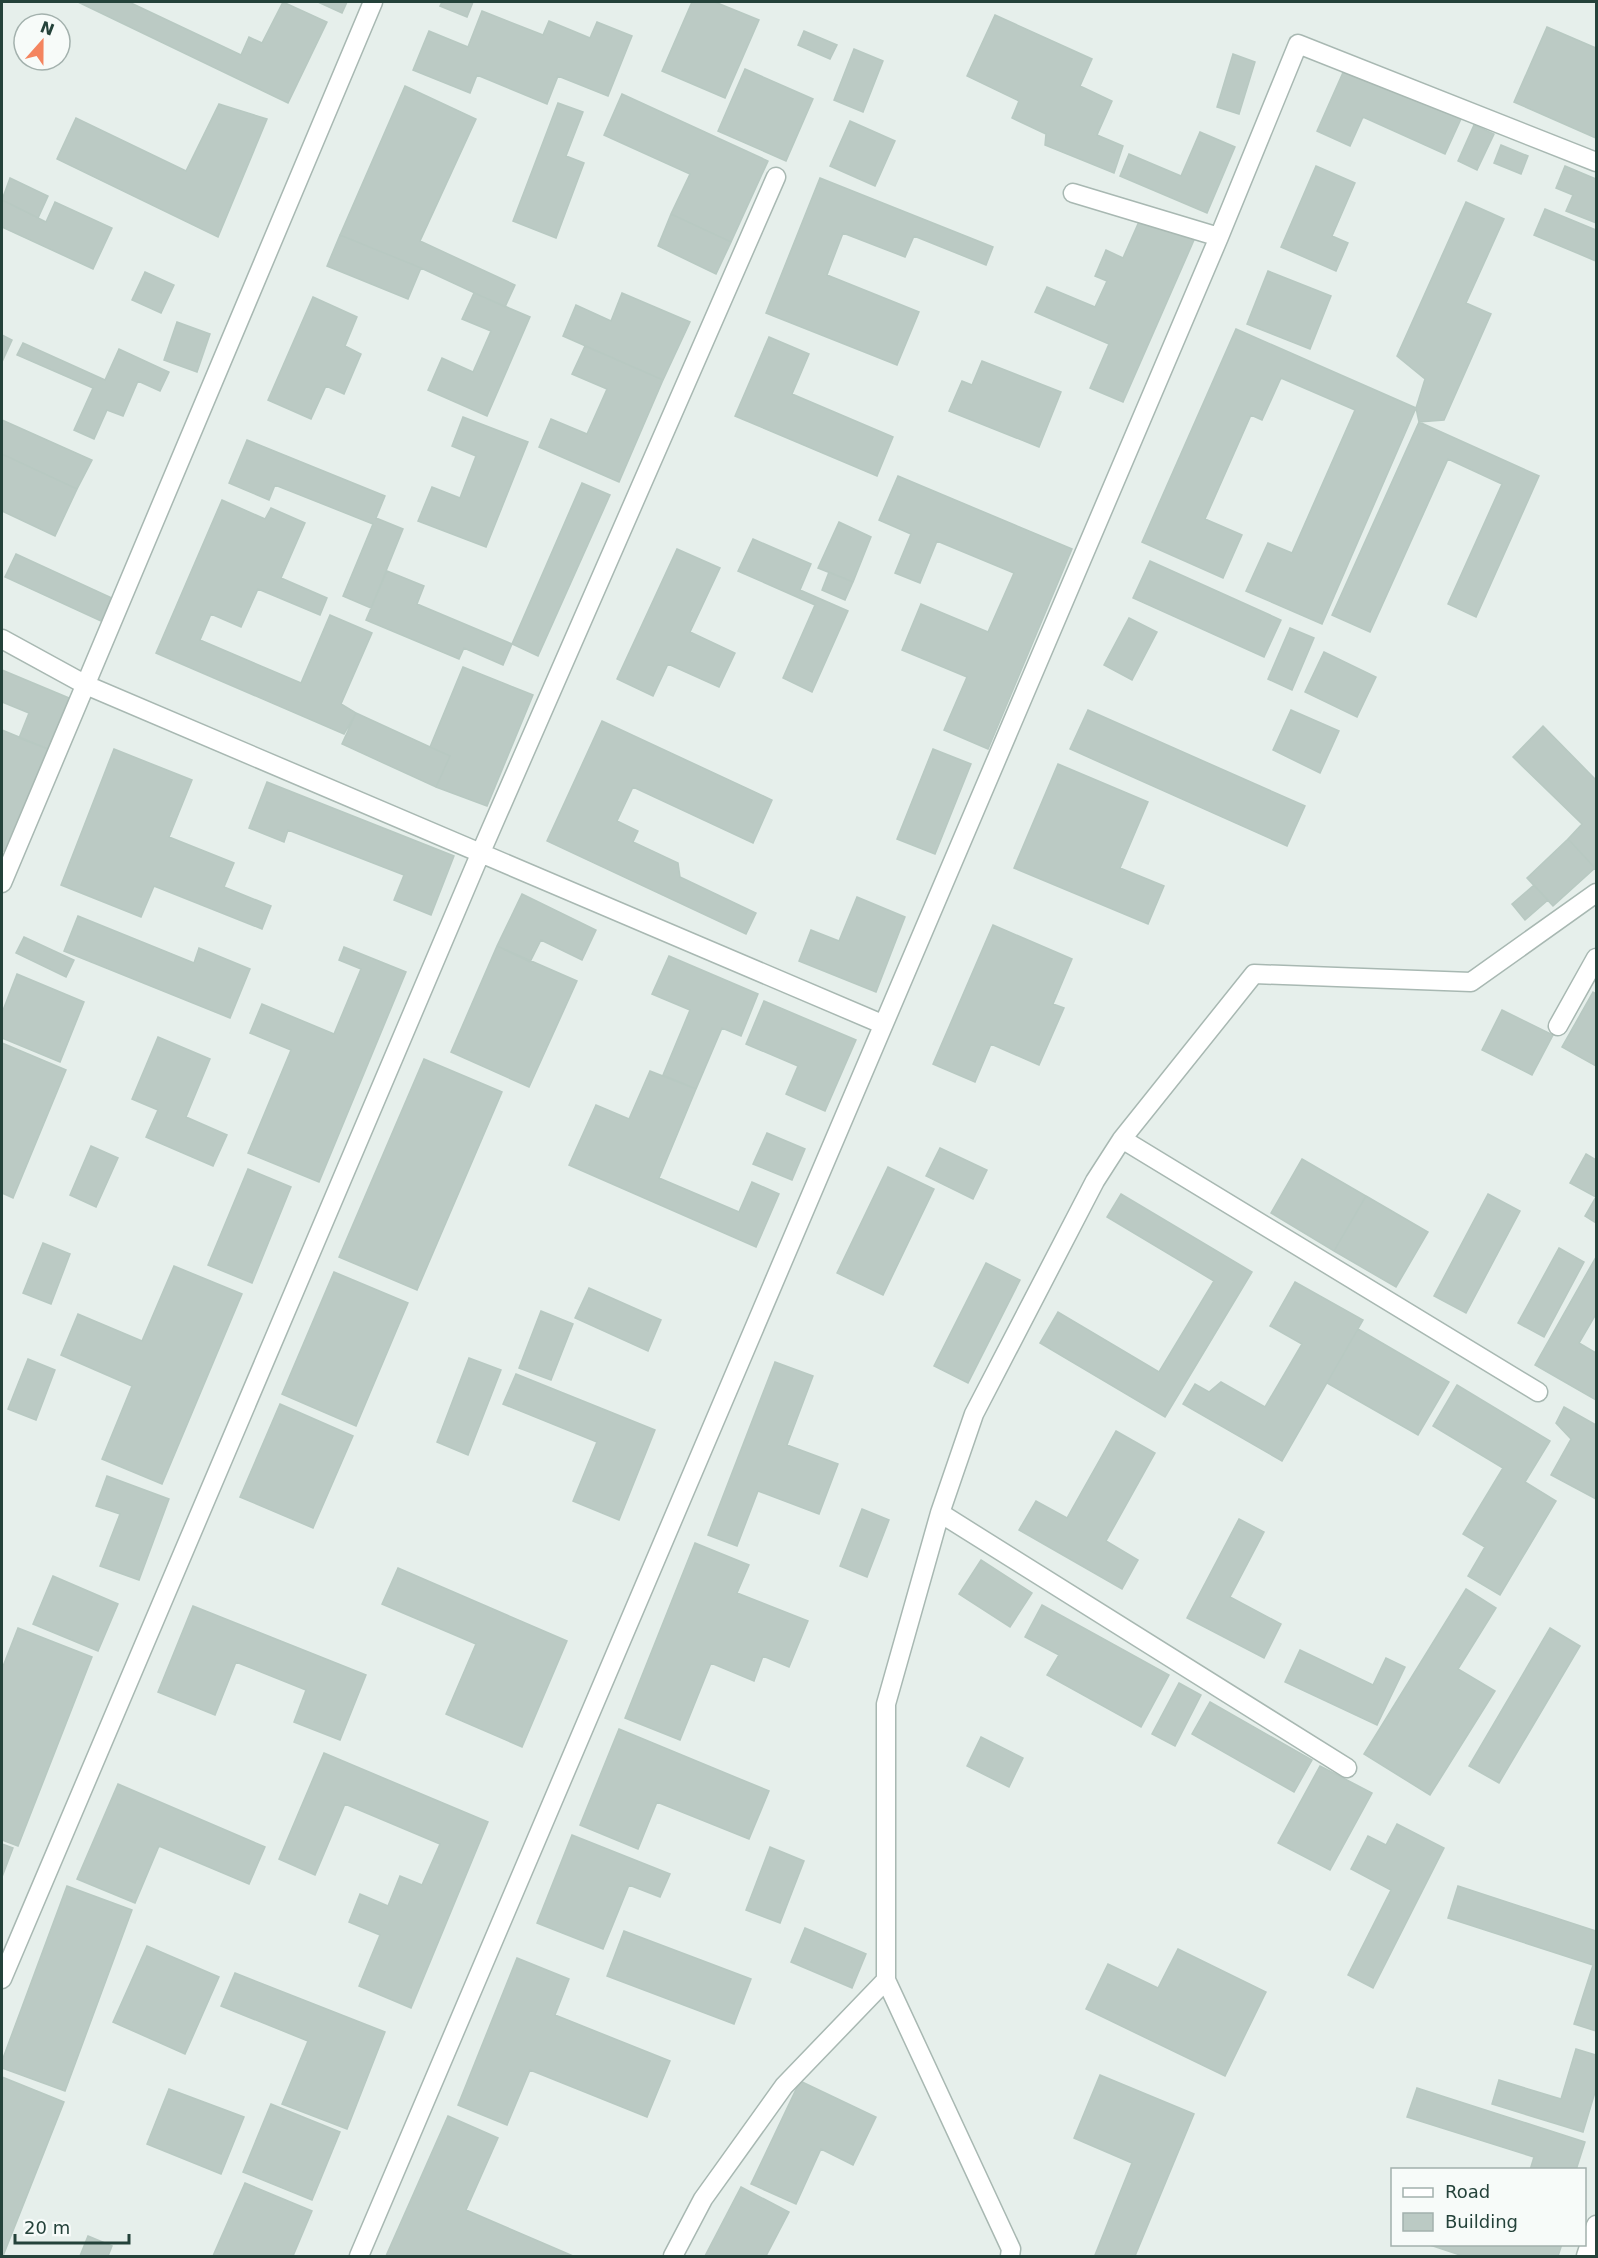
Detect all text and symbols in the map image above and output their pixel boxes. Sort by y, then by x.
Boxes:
north arrow [12,12,72,72]
text: N [38,17,57,40]
legend [1391,2168,1586,2246]
text: Road [1445,2181,1490,2202]
scale bar [15,2207,129,2245]
text: Building [1445,2211,1518,2232]
text: 20 m [24,2217,70,2238]

